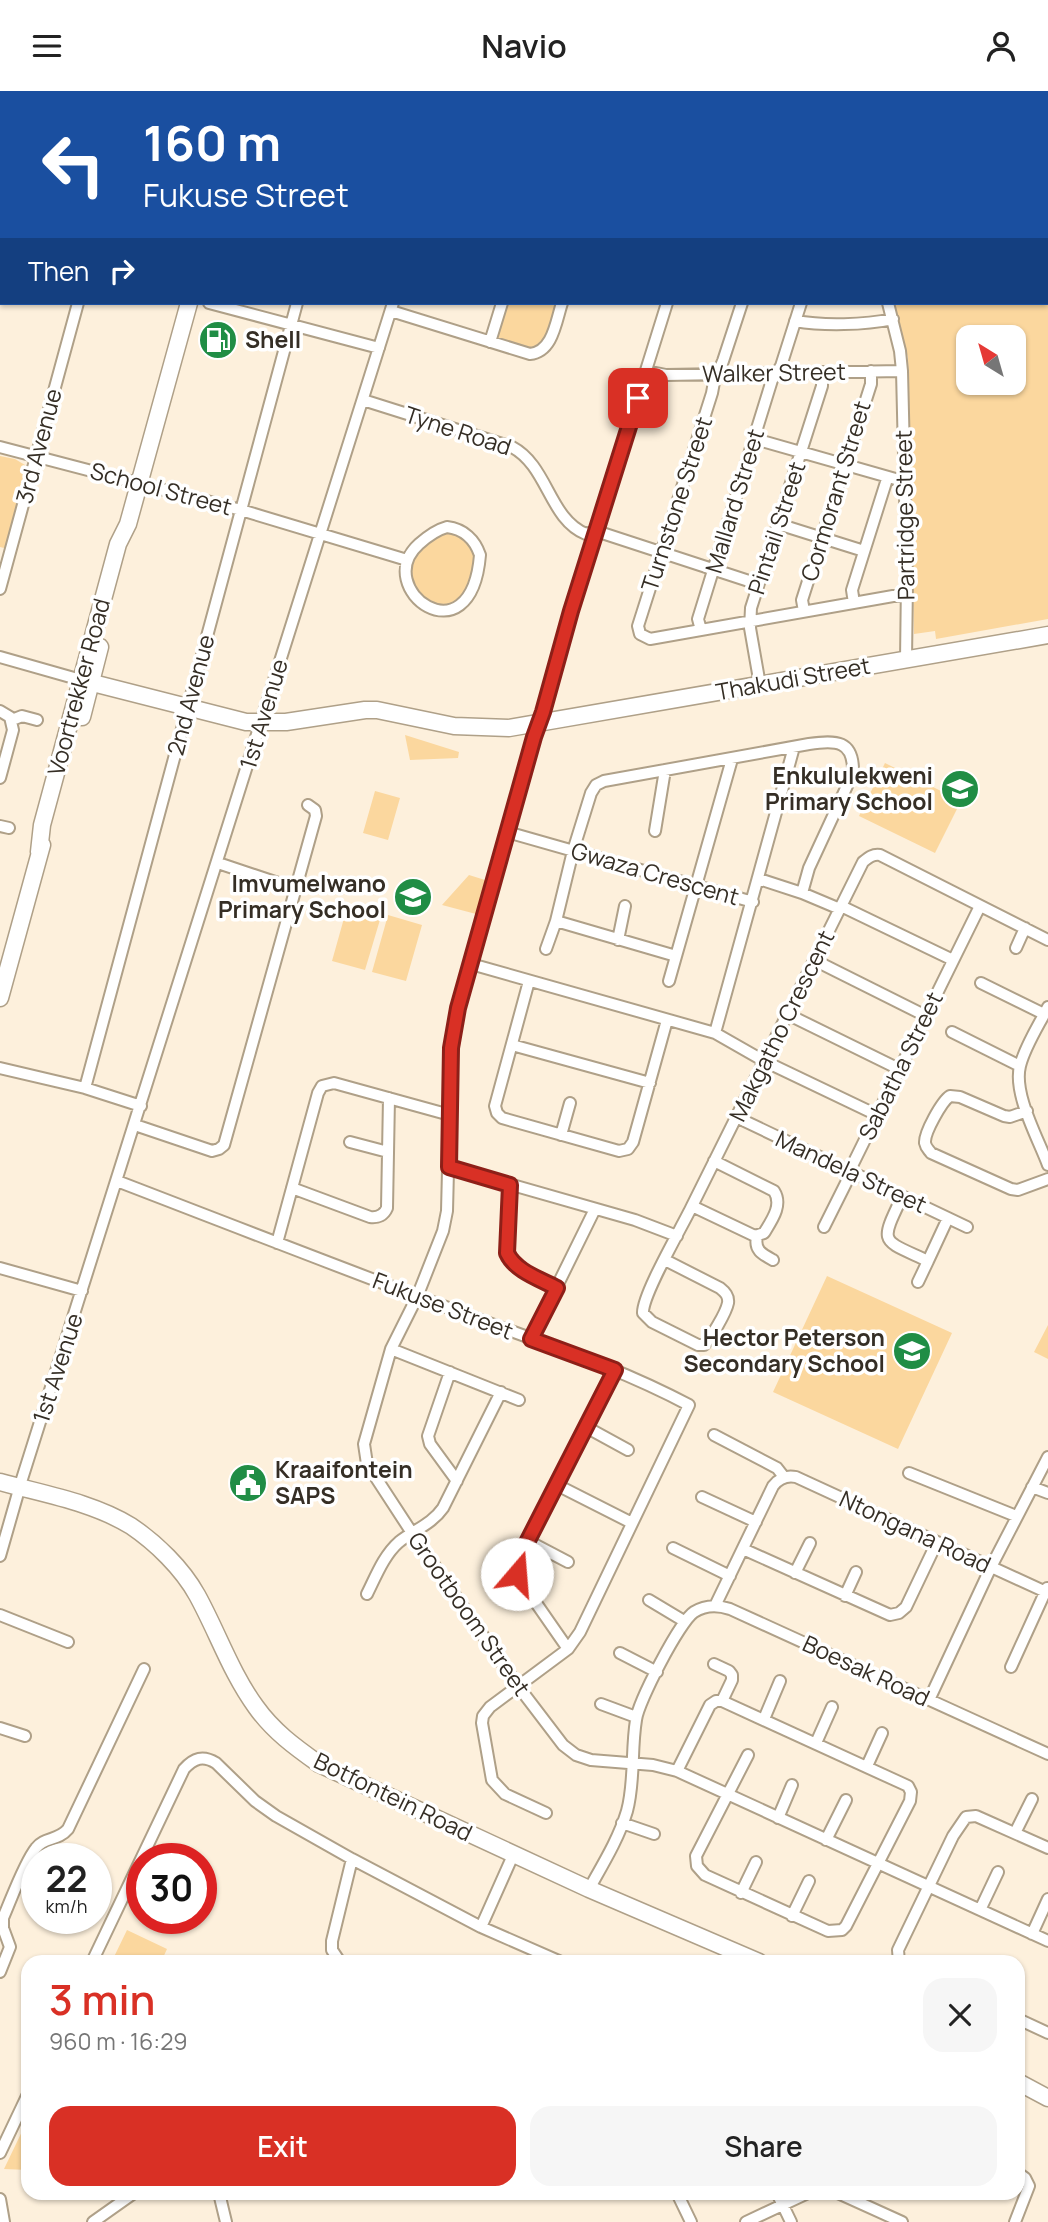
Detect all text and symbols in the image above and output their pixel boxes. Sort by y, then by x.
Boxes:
text: Navio [481,24,567,68]
icon: menu [28,27,66,65]
icon: person [982,27,1020,65]
text: 160 m [143,109,281,176]
icon: left [28,119,119,210]
text: Fukuse Street [143,173,349,217]
icon: right [103,252,141,290]
text: Then [28,253,89,289]
fuel station icon: Shell [197,319,239,361]
place label: Shell [245,323,301,355]
north arrow [956,325,1026,395]
map controls [956,325,1026,395]
street label: Walker Street [702,355,846,389]
pin [608,368,668,428]
icon: arrive [619,379,657,417]
street label: 3rd Avenue [7,385,69,507]
street label: Cormorant Street [792,397,878,585]
street label: Tyne Road [401,398,516,462]
street label: Turnstone Street [633,412,719,595]
street label: Mallard Street [697,425,771,577]
street label: Partridge Street [887,430,921,600]
street label: School Street [87,454,236,522]
street label: Pintail Street [740,457,813,598]
street label: Voortrekker Road [39,595,117,779]
street label: 2nd Avenue [159,631,221,759]
street label: Thakudi Street [713,649,873,707]
street label: 1st Avenue [231,655,295,773]
place label: Enkululekweni Primary School [765,759,933,817]
school or university icon: Enkululekweni Primary School [939,768,981,810]
street label: Gwaza Crescent [568,834,743,912]
place label: Imvumelwano Primary School [218,867,386,925]
school or university icon: Imvumelwano Primary School [392,876,434,918]
street label: Makgatho Crescent [721,924,841,1127]
street label: Sabatha Street [850,986,950,1145]
street label: Mandela Street [771,1122,932,1220]
street label: Fukuse Street [369,1264,518,1347]
street label: 1st Avenue [24,1309,90,1427]
place label: Hector Peterson Secondary School [683,1321,885,1379]
school or university icon: Hector Peterson Secondary School [891,1330,933,1372]
place label: Kraaifontein SAPS [275,1453,413,1511]
public building icon: Kraaifontein SAPS [227,1462,269,1504]
street label: Ntongana Road [834,1482,996,1580]
street label: Grootboom Street [401,1525,538,1702]
position arrow [480,1537,554,1611]
street label: Boesak Road [798,1627,935,1713]
street label: Botfontein Road [309,1744,478,1848]
speed limit sign: 30 [126,1843,217,1934]
text: 22 [46,1855,87,1903]
text: km/h [46,1894,87,1918]
text: 3 min [49,1970,155,2028]
button: close [923,1978,997,2052]
text: 960 m · 16:29 [49,2025,188,2057]
button: Exit [49,2106,516,2186]
button: Share [530,2106,997,2186]

